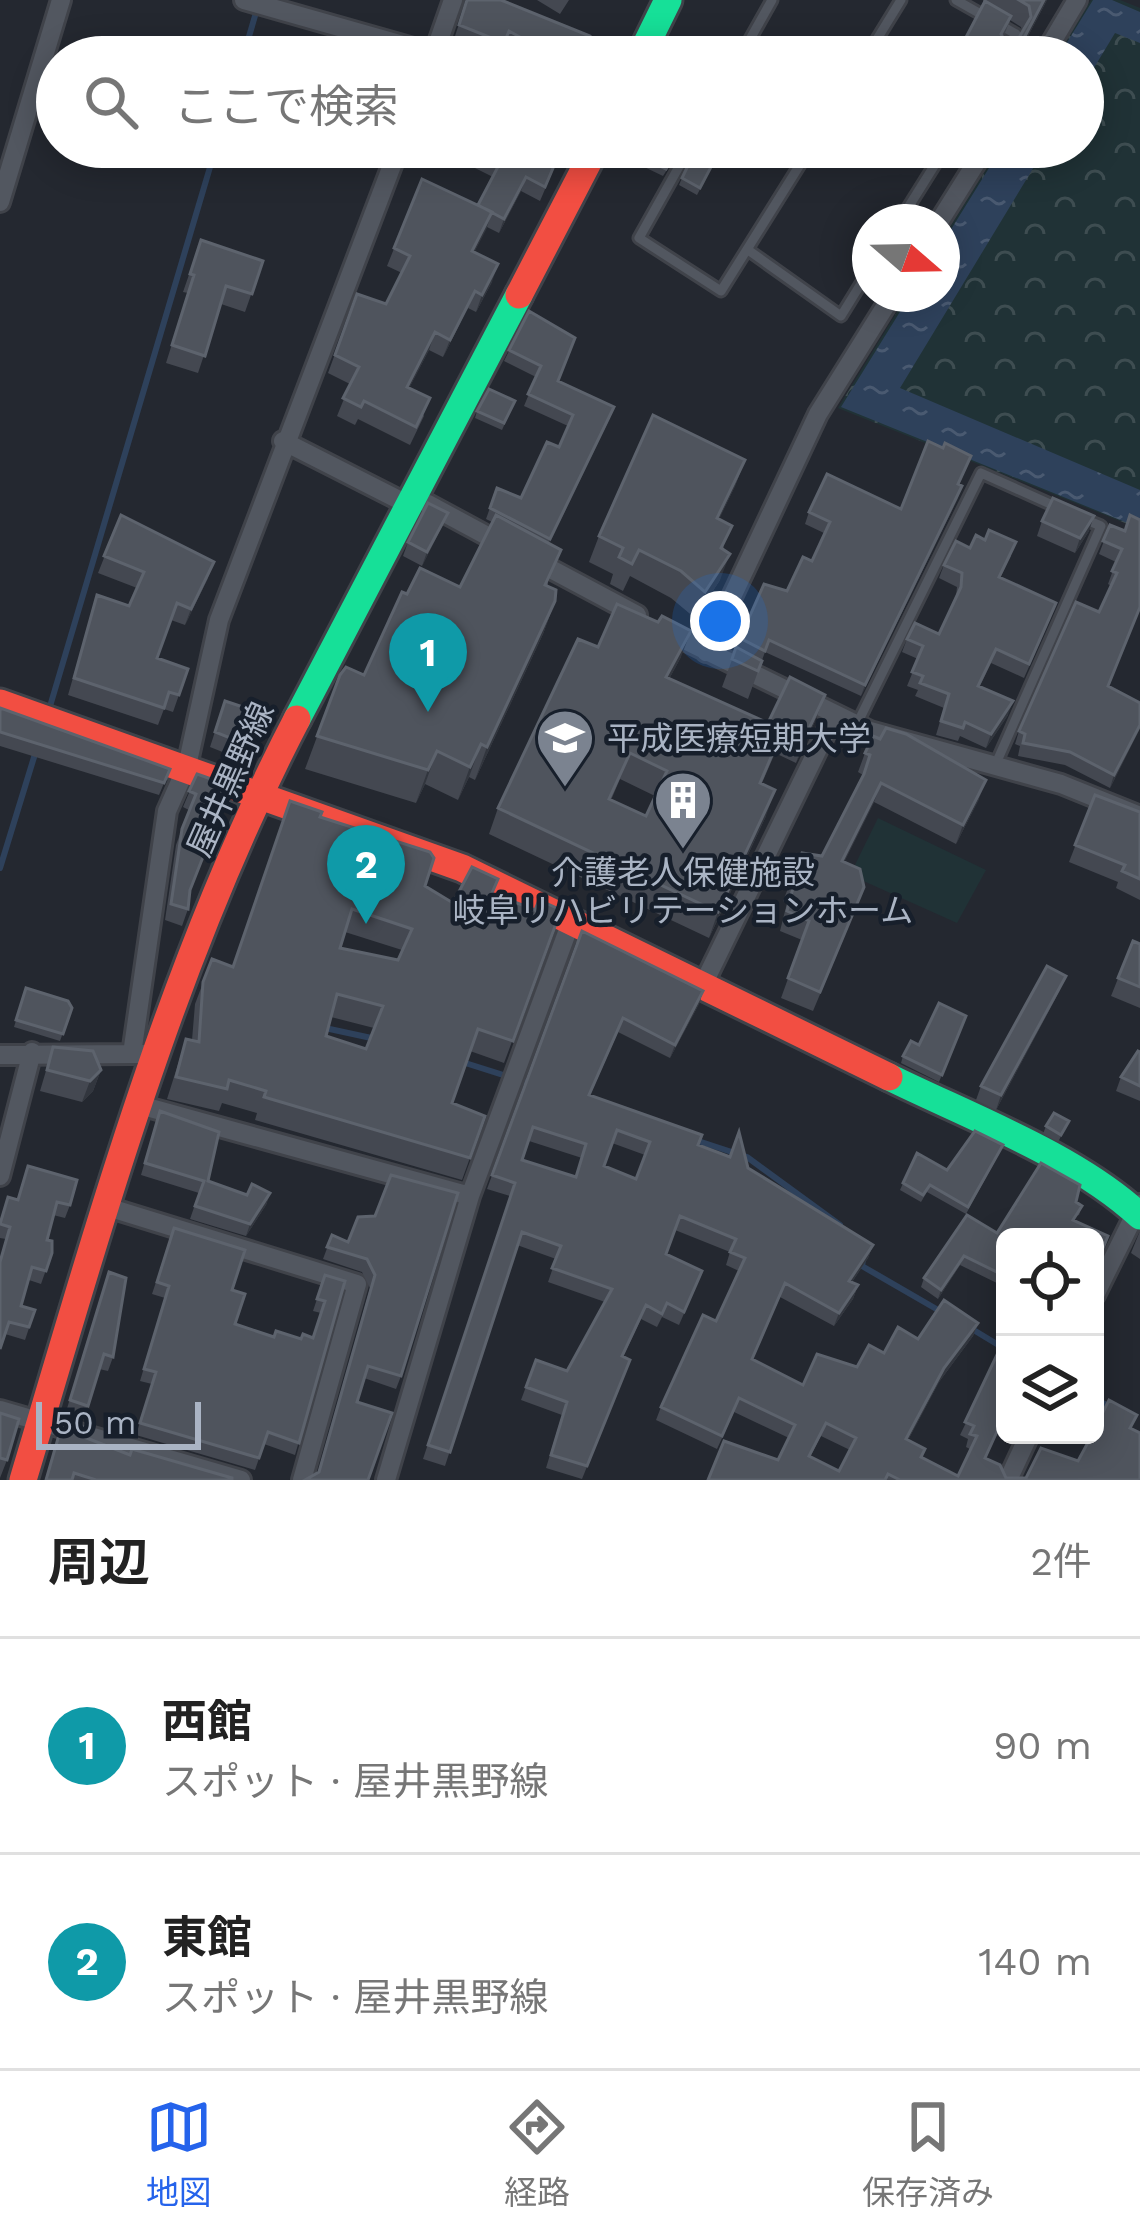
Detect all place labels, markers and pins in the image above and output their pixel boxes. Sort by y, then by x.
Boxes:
pin: 1 [389,613,467,712]
school or university icon: 平成医療短期大学 [534,707,596,789]
place label: 平成医療短期大学 [607,719,871,758]
building icon: 介護老人保健施設 岐阜リハビリテーションホーム [652,769,714,851]
pin: 2 [327,825,405,924]
place label: 介護老人保健施設 岐阜リハビリテーションホーム [453,853,913,930]

